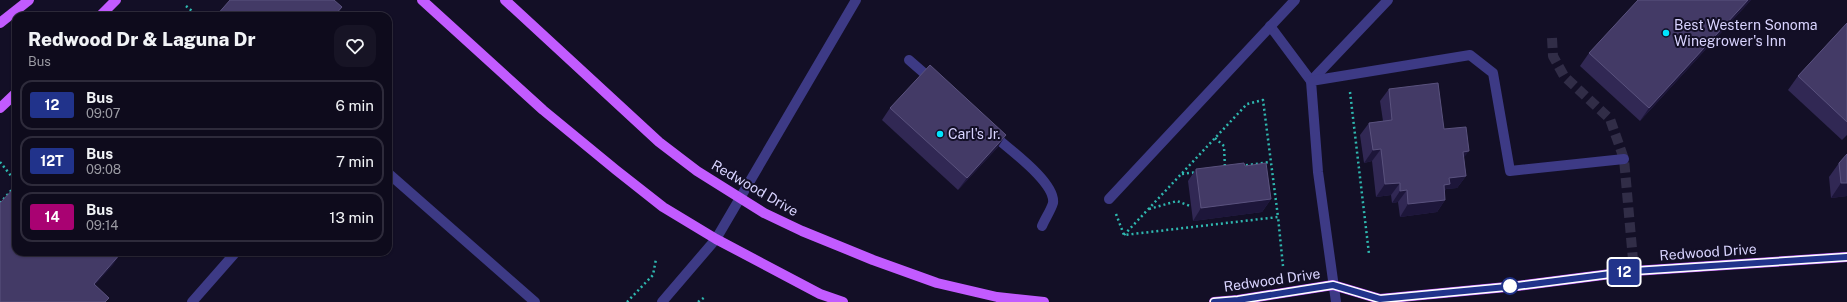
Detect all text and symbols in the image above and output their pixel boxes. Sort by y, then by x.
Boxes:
place label: Best Western Sonoma Winegrower's Inn [1674,17,1818,49]
button: heart [334,25,376,67]
text: Redwood Dr & Laguna Dr [28,28,255,50]
marker: Best Western Sonoma Winegrower's Inn [1661,28,1671,38]
text: Bus [28,54,51,69]
text: Bus [86,89,113,106]
text: 12 [45,97,59,113]
text: 6 min [336,97,374,114]
text: 09:07 [86,106,120,121]
place label: Carl's Jr. [948,126,1000,142]
marker: Carl's Jr. [935,129,945,139]
text: Bus [86,145,113,162]
text: 12T [40,153,64,169]
text: 7 min [336,153,374,170]
street label: Redwood Drive [709,157,801,219]
text: 09:08 [86,162,121,177]
text: Bus [86,201,113,218]
text: 14 [44,209,60,225]
text: 13 min [329,209,374,226]
text: 09:14 [86,218,118,233]
street label: Redwood Drive [1659,241,1757,263]
line badge: 12 [1606,259,1642,285]
text: 12 [1617,264,1631,280]
street label: Redwood Drive [1223,265,1321,295]
unlabelled marker [1501,277,1519,295]

